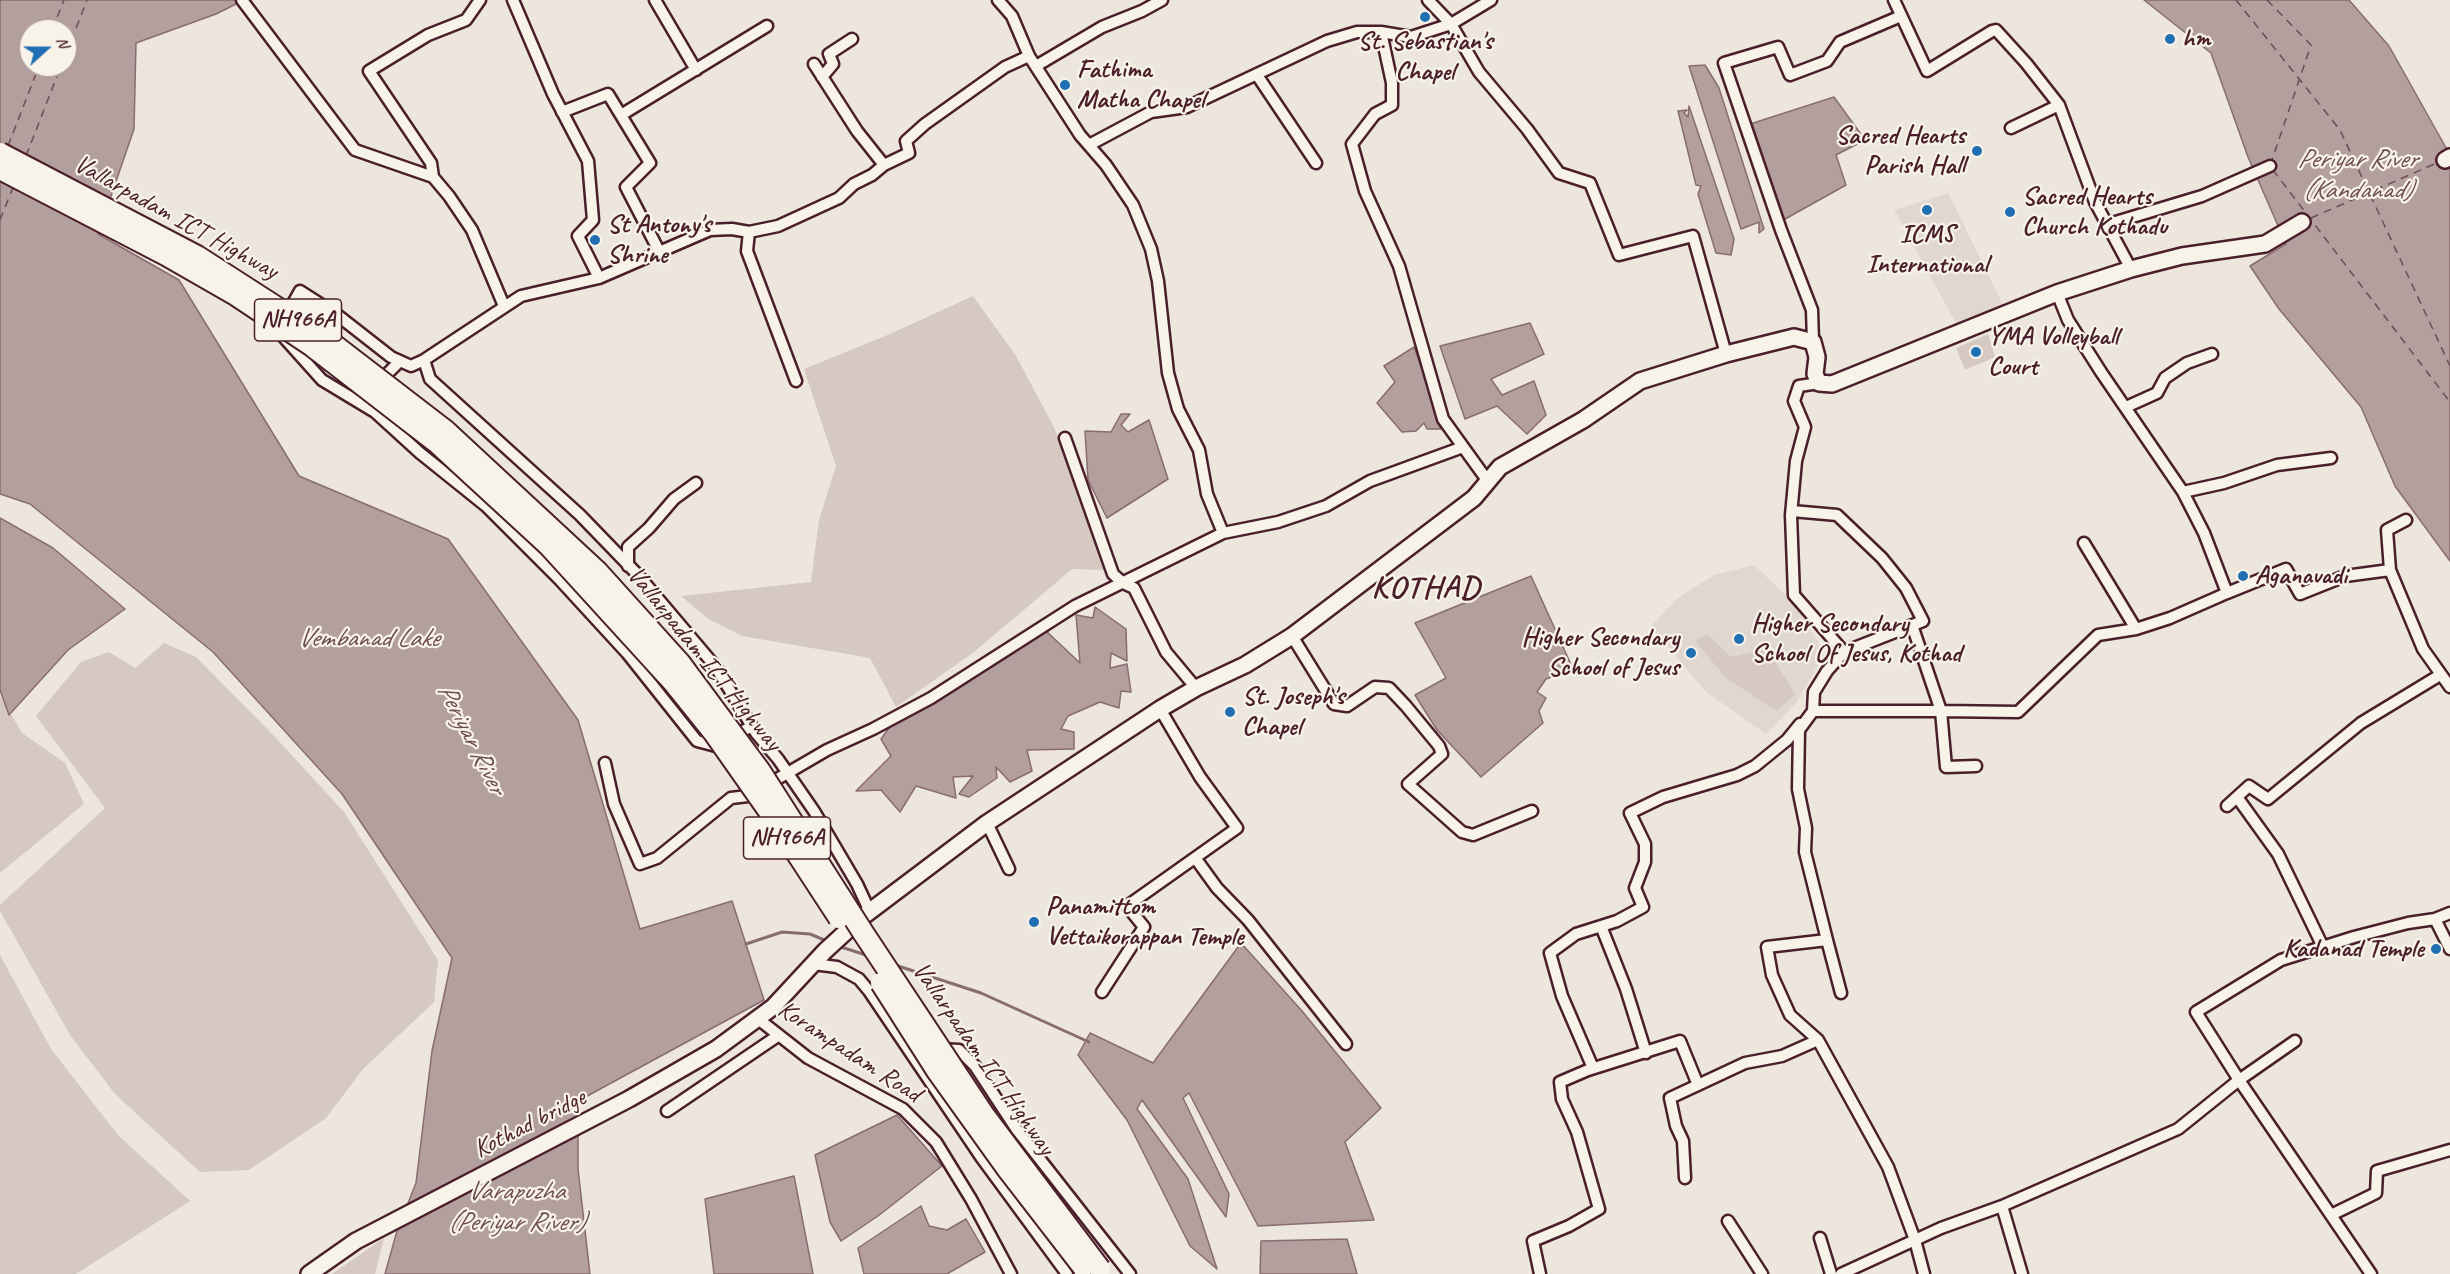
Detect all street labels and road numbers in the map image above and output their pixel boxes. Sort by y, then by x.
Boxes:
street label: Vallarpadam ICT Highway [69,149,283,287]
road number: NH966A [254,299,342,341]
street label: Vallarpadam ICT Highway [620,560,788,758]
road number: NH966A [744,817,830,859]
street label: Vallarpadam ICT Highway [905,956,1061,1162]
street label: Korampadam Road [772,994,926,1110]
street label: Kothad bridge [469,1082,591,1166]

